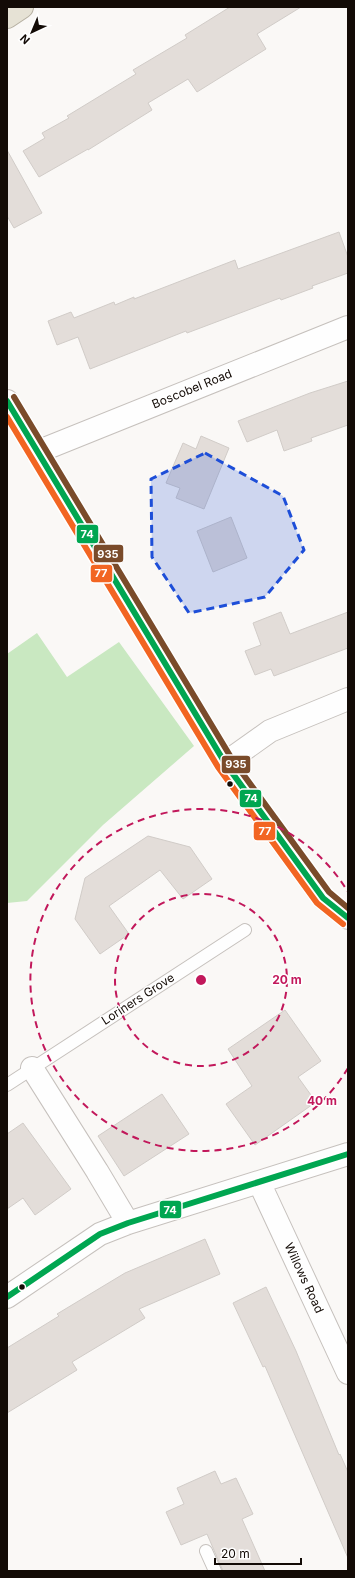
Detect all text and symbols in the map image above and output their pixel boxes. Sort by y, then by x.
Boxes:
north arrow [12,12,52,52]
text: N [17,31,33,47]
street label: Boscobel Road [150,366,234,411]
line badge: 74 [76,524,99,544]
text: 74 [80,527,94,541]
line badge: 935 [93,544,124,563]
text: 935 [97,547,119,561]
line badge: 77 [90,564,113,583]
text: 77 [94,566,108,580]
line badge: 935 [221,755,251,774]
text: 935 [225,757,247,771]
unlabelled marker [225,779,235,789]
line badge: 74 [239,789,262,808]
text: 74 [244,791,258,805]
line badge: 77 [253,821,276,841]
text: 77 [258,824,272,838]
street label: Loriners Grove [99,970,177,1028]
text: 20 m [272,972,302,987]
centre of rings [194,973,208,987]
text: 40 m [307,1093,337,1108]
line badge: 74 [159,1200,182,1219]
text: 74 [163,1203,177,1217]
street label: Willows Road [282,1240,327,1315]
unlabelled marker [17,1282,27,1292]
scale bar [215,1540,301,1566]
text: 20 m [221,1546,250,1561]

